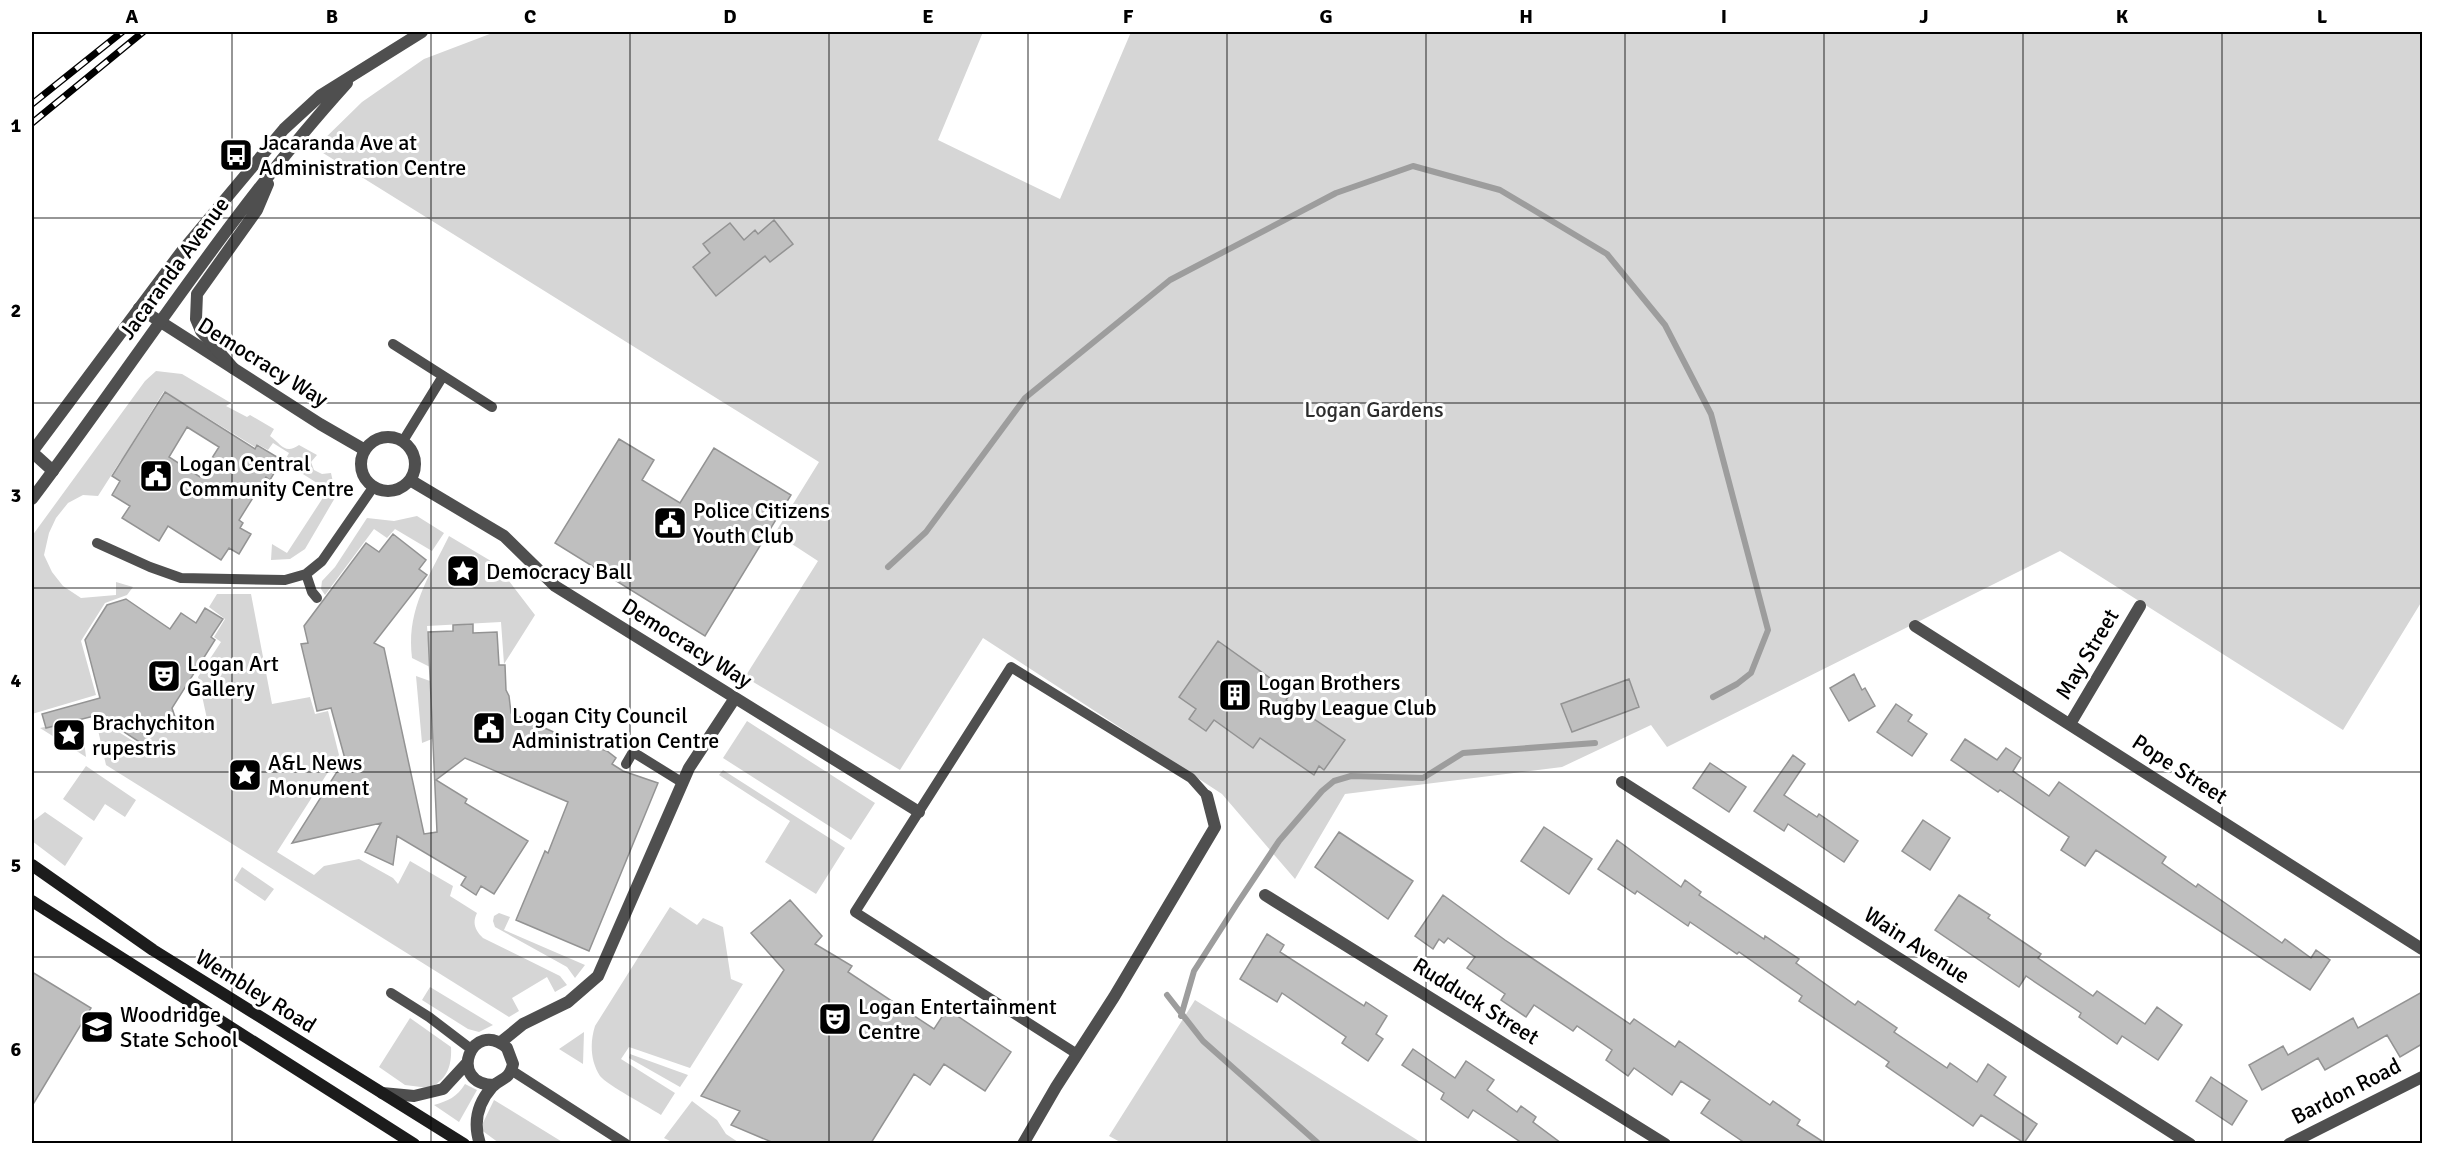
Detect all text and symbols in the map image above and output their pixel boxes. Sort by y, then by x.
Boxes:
text: A [126,4,139,29]
text: B [326,4,338,29]
text: C [524,4,536,29]
text: D [723,4,737,29]
text: E [922,4,934,29]
text: F [1123,4,1134,29]
text: G [1319,4,1333,29]
text: H [1519,4,1533,29]
text: I [1721,4,1727,29]
text: J [1919,4,1929,29]
text: K [2116,4,2129,29]
text: L [2317,4,2328,29]
text: 1 [11,113,22,138]
place label: Jacaranda Ave at Administration Centre [259,129,466,181]
bus stop icon: Jacaranda Ave at Administration Centre [218,137,254,173]
street label: Jacaranda Avenue [113,192,235,344]
text: 2 [11,298,21,323]
street label: Democracy Way [193,311,334,413]
park label: Logan Gardens [1304,396,1444,423]
place label: Logan Central Community Centre [179,450,354,502]
public building icon: Logan Central Community Centre [138,458,174,494]
text: 3 [11,483,21,508]
place label: Police Citizens Youth Club [693,497,830,549]
public building icon: Police Citizens Youth Club [652,505,688,541]
place icon: Democracy Ball [445,553,481,589]
place label: Democracy Ball [486,558,632,585]
street label: Democracy Way [617,592,758,694]
street label: May Street [2049,603,2125,704]
place label: Logan Art Gallery [187,650,279,702]
theatre icon: Logan Art Gallery [146,658,182,694]
text: 4 [11,668,22,693]
place label: Logan Brothers Rugby League Club [1258,669,1437,721]
building icon: Logan Brothers Rugby League Club [1217,677,1253,713]
place label: Logan City Council Administration Centre [512,702,719,754]
place label: Brachychiton rupestris [92,709,215,761]
public building icon: Logan City Council Administration Centre [471,710,507,746]
place icon: Brachychiton rupestris [51,717,87,753]
street label: Pope Street [2127,728,2233,810]
place label: A&L News Monument [268,749,370,801]
place icon: A&L News Monument [227,757,263,793]
text: 5 [11,853,21,878]
street label: Wain Avenue [1859,901,1975,989]
street label: Wembley Road [191,943,321,1039]
street label: Rudduck Street [1408,951,1544,1051]
place label: Logan Entertainment Centre [858,993,1057,1045]
place label: Woodridge State School [120,1001,238,1053]
theatre icon: Logan Entertainment Centre [817,1001,853,1037]
school or university icon: Woodridge State School [79,1009,115,1045]
text: 6 [11,1037,22,1062]
street label: Bardon Road [2287,1052,2405,1130]

